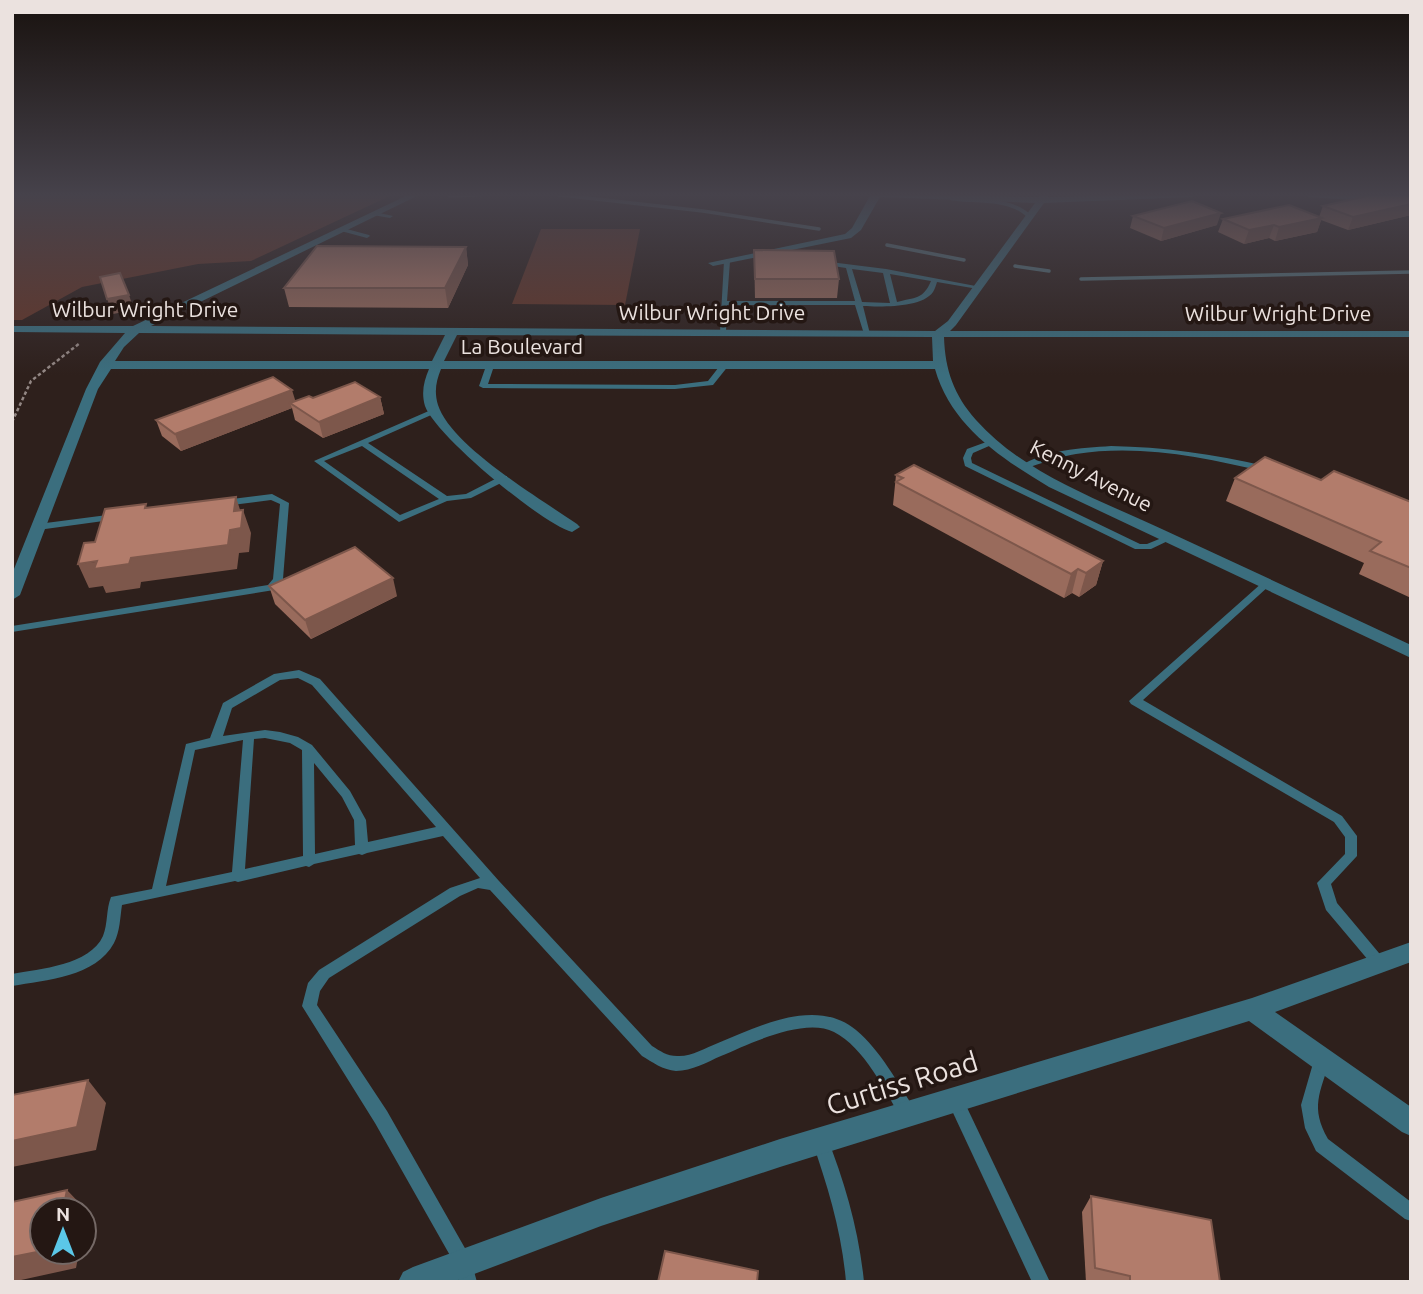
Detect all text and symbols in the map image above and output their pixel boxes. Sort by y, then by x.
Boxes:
street label: Wilbur Wright Drive [52,297,238,321]
street label: Wilbur Wright Drive [619,300,805,324]
street label: Wilbur Wright Drive [1185,301,1371,325]
street label: La Boulevard [461,334,583,358]
street label: Kenny Avenue [1026,434,1156,516]
street label: Curtiss Road [822,1045,981,1120]
north arrow [28,1196,98,1266]
text: N [56,1203,70,1225]

